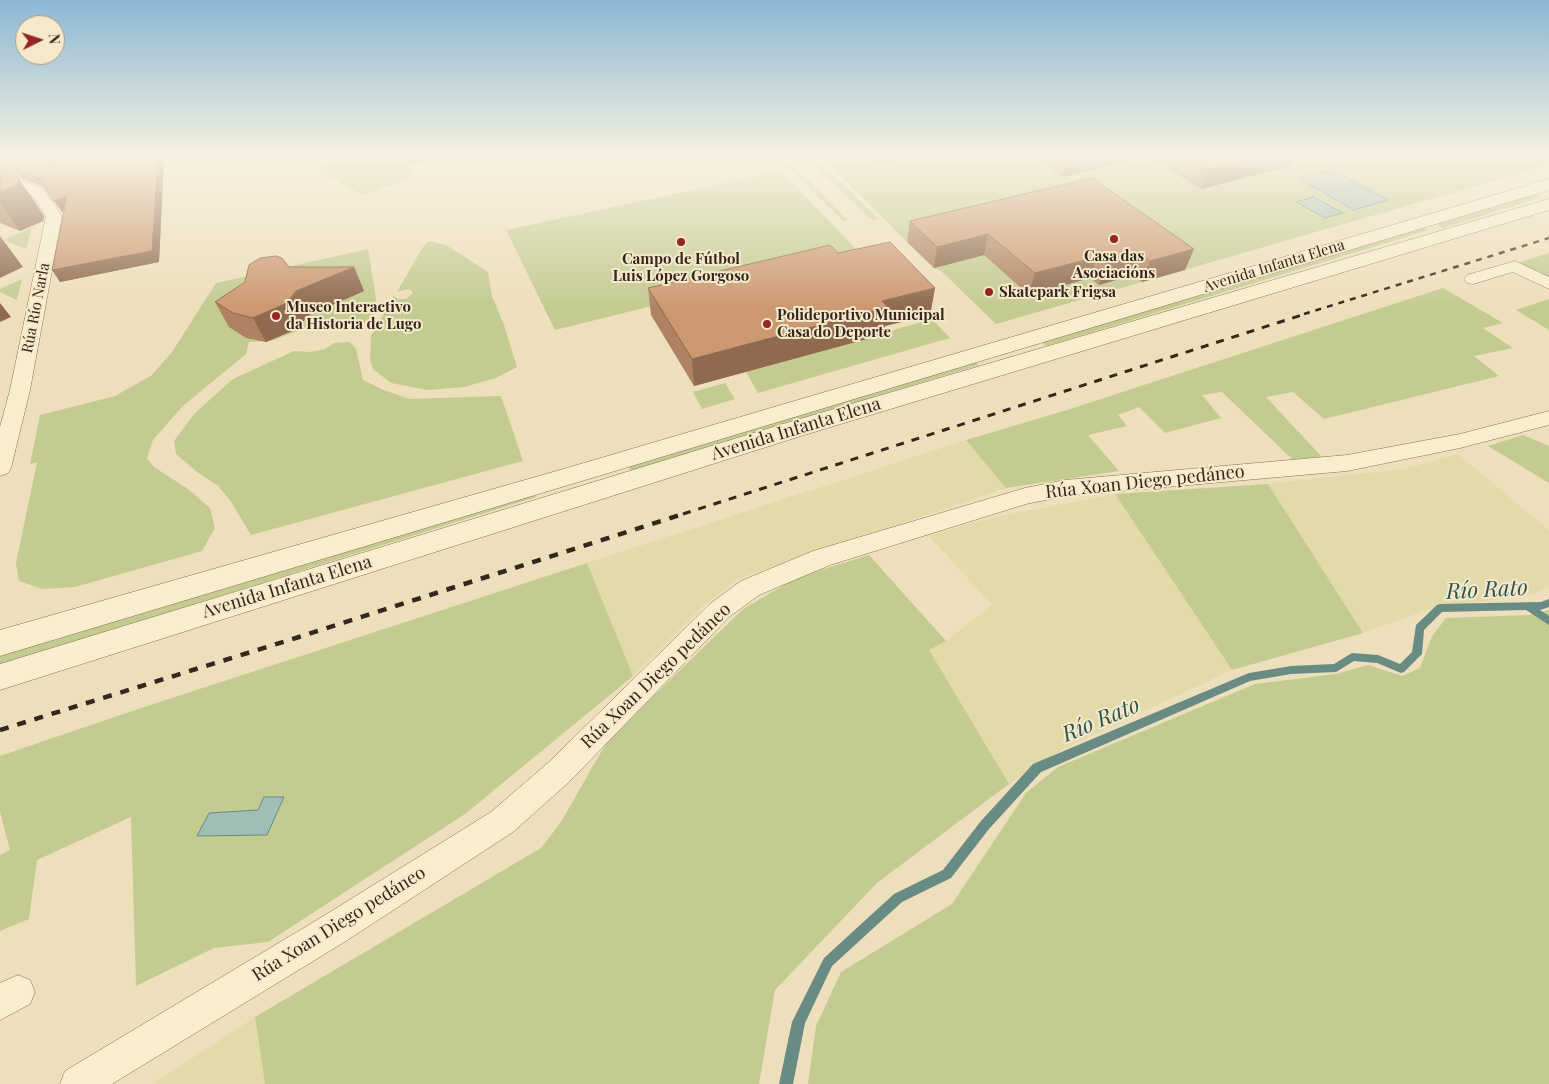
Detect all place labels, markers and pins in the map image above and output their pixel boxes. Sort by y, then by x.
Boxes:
marker: Casa das Asociacións [1108,233,1120,245]
marker: Campo de Fútbol Luis López Gorgoso [675,236,687,248]
place label: Casa das Asociacións [1073,247,1155,282]
place label: Campo de Fútbol Luis López Gorgoso [613,250,749,285]
place label: Skatepark Frigsa [999,283,1116,301]
marker: Skatepark Frigsa [983,286,995,298]
place label: Museo Interactivo da Historia de Lugo [286,298,421,333]
place label: Polideportivo Municipal Casa do Deporte [777,306,945,341]
marker: Museo Interactivo da Historia de Lugo [270,310,282,322]
marker: Polideportivo Municipal Casa do Deporte [761,318,773,330]

